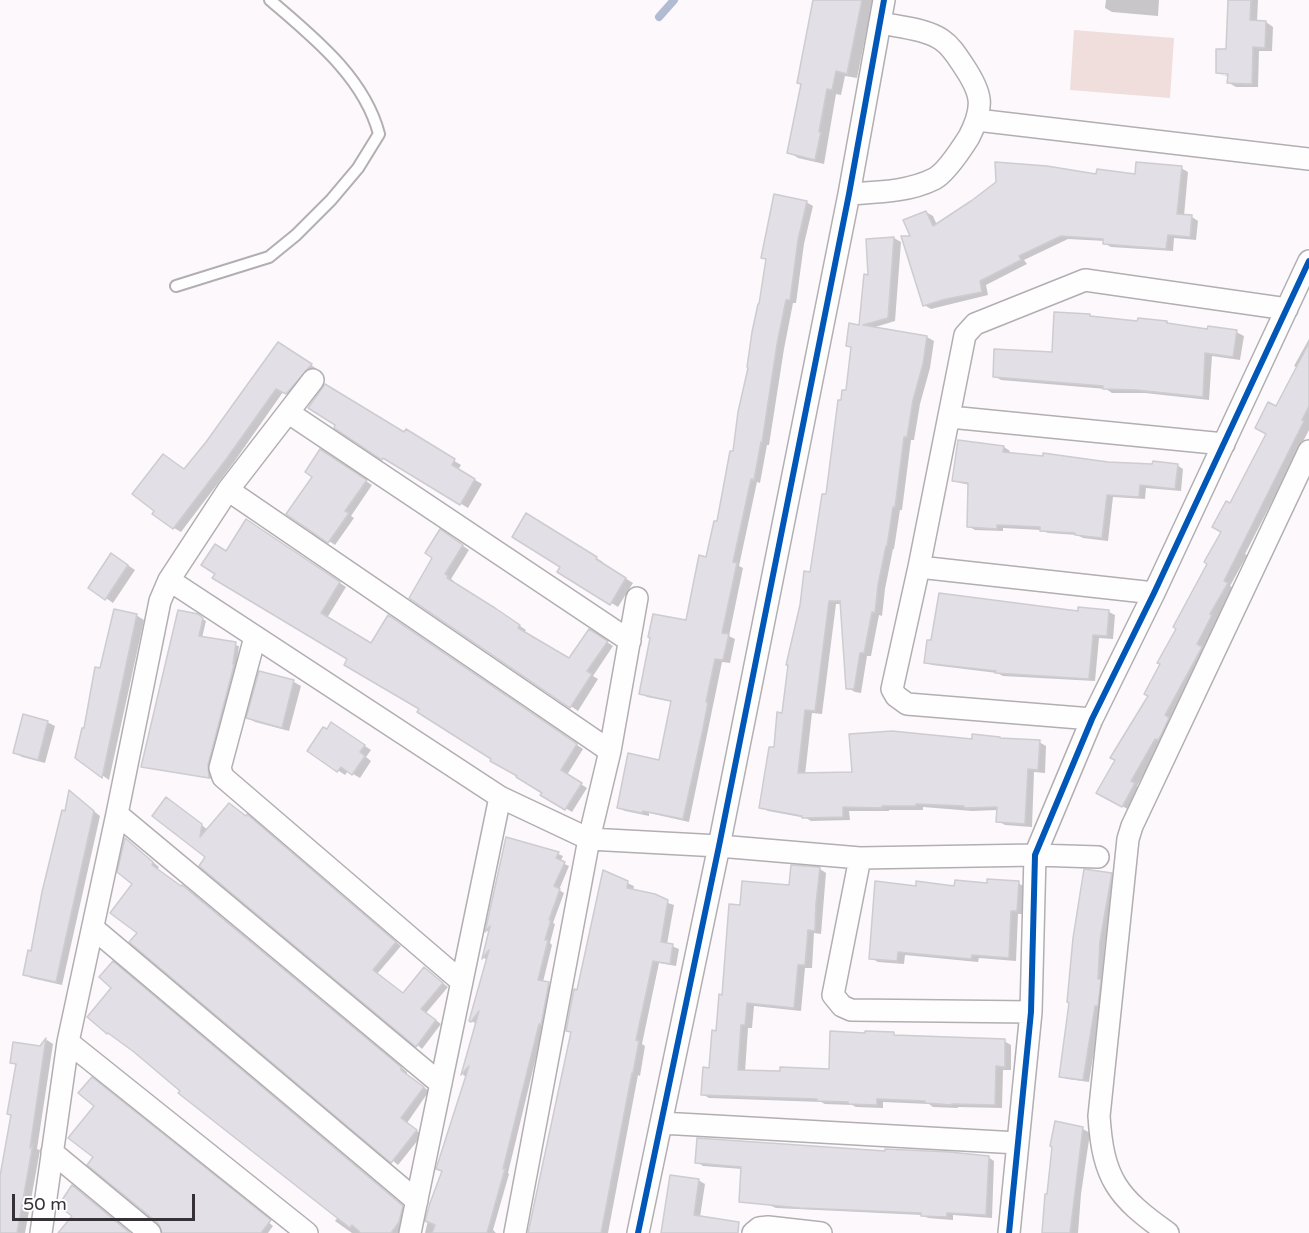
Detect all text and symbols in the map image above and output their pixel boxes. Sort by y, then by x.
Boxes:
scale bar [15,1182,198,1220]
text: 50 m [23,1193,67,1215]

